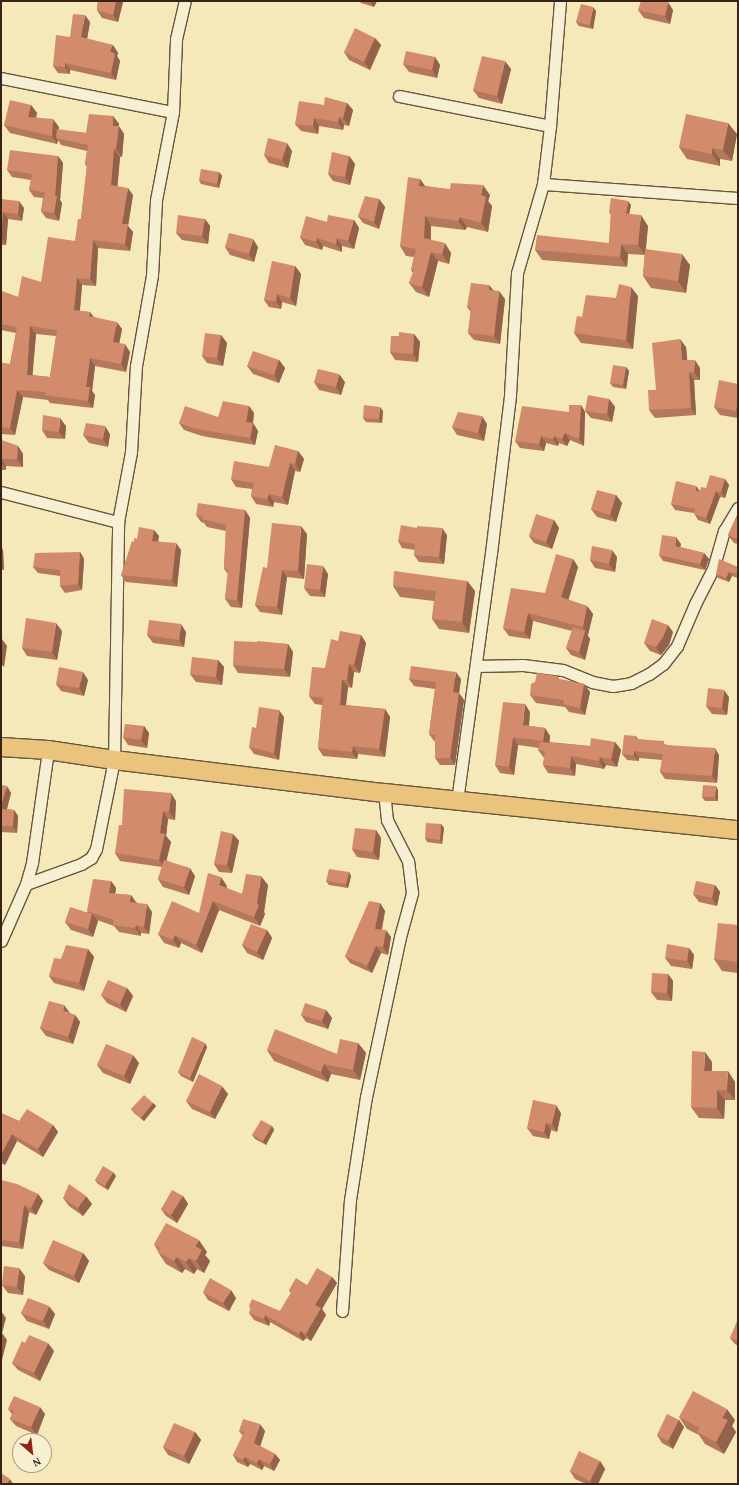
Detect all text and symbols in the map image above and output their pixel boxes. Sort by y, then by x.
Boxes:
north arrow [12,1433,52,1473]
text: N [30,1454,44,1471]

